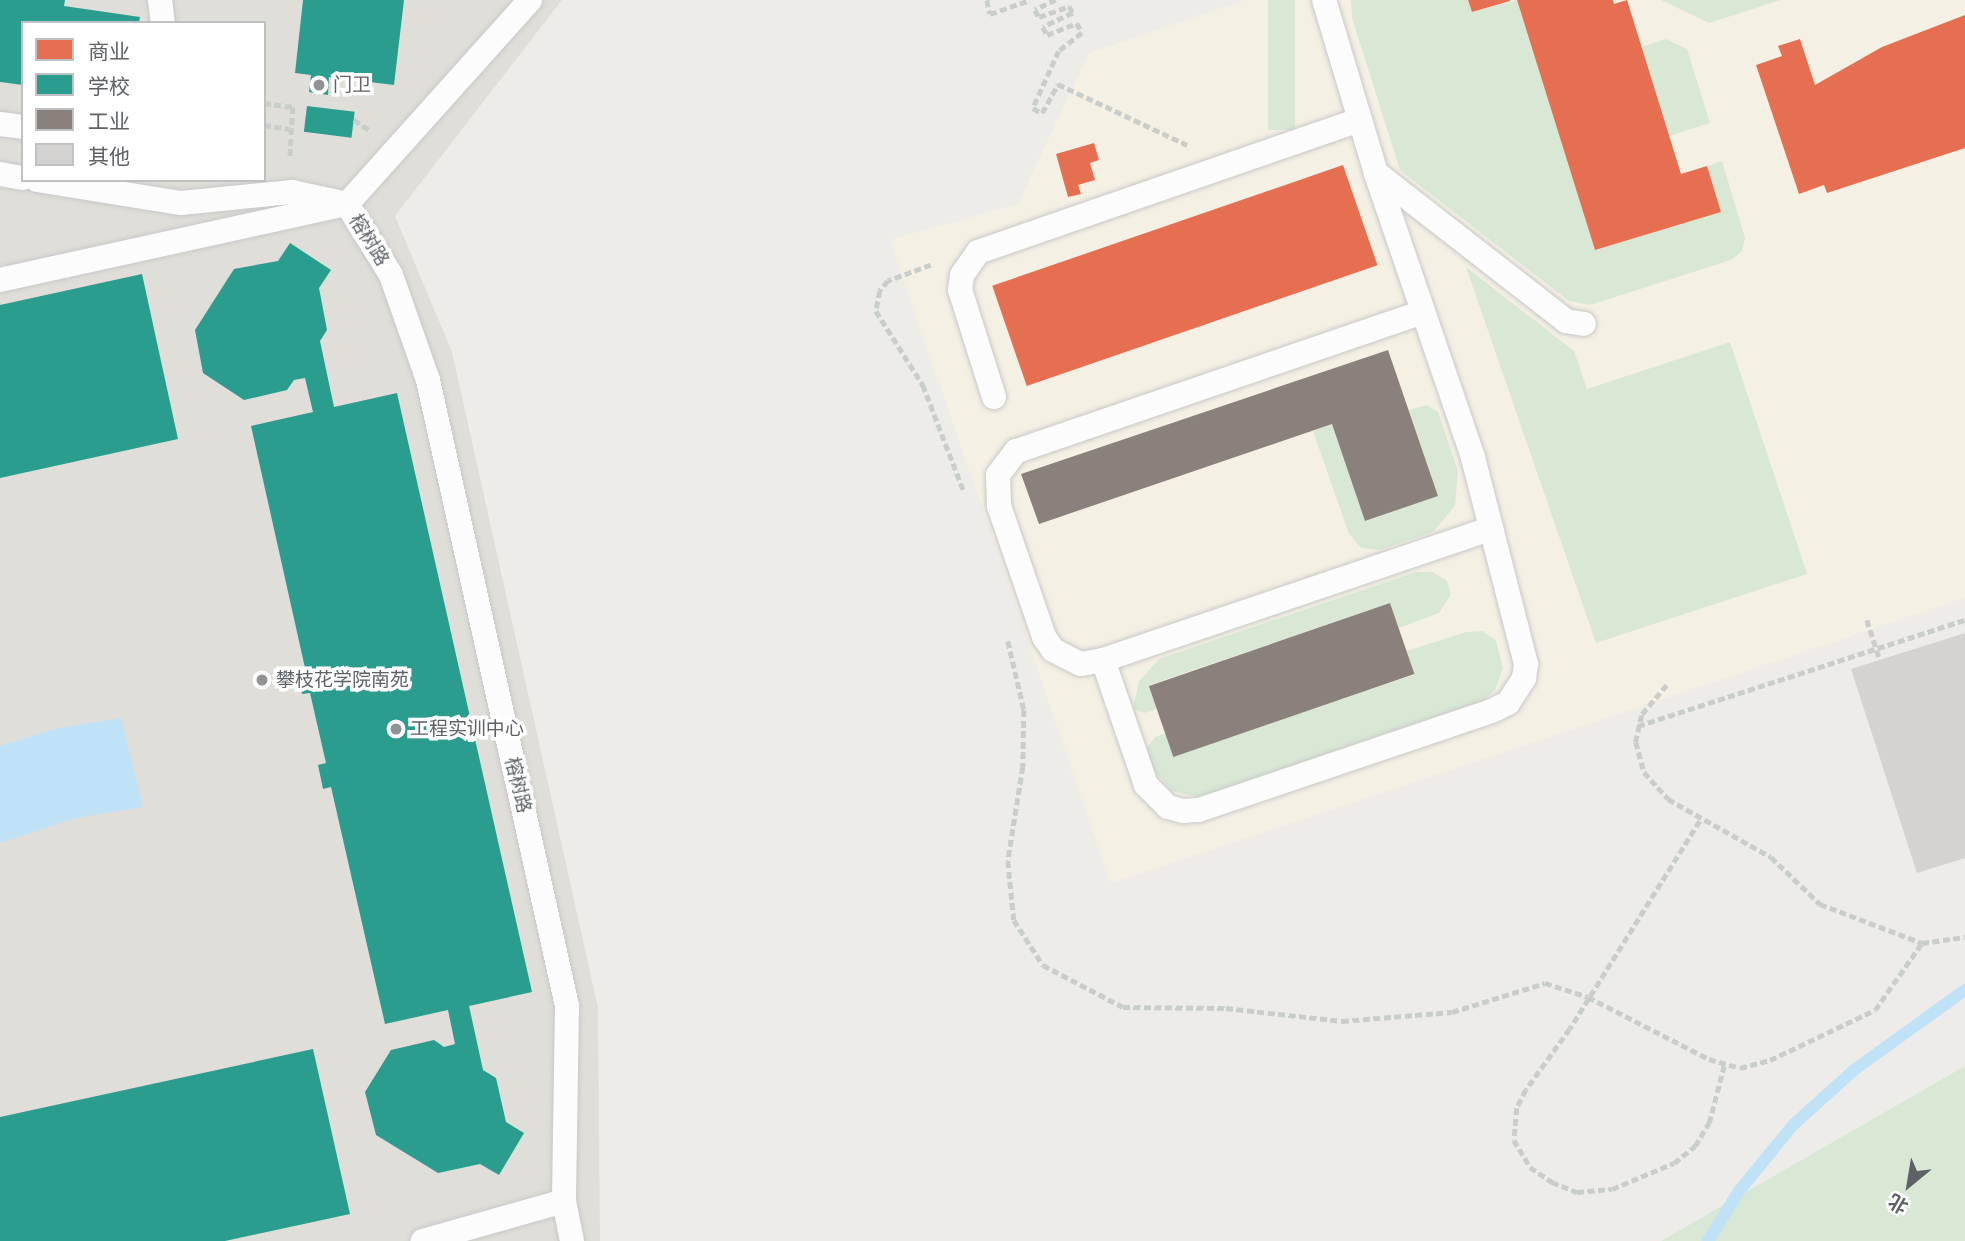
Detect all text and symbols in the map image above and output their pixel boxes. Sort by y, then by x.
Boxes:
legend [21,21,266,182]
text: 商业 [88,39,130,64]
text: 学校 [88,74,130,99]
place label: 门卫 [333,74,371,96]
marker: 门卫 [311,77,327,93]
text: 工业 [88,109,130,134]
text: 其他 [88,144,130,169]
street label: 榕树路 [344,210,394,270]
place label: 攀枝花学院南苑 [276,669,409,691]
marker: 攀枝花学院南苑 [254,672,270,688]
place label: 工程实训中心 [410,718,524,740]
marker: 工程实训中心 [388,721,404,737]
street label: 榕树路 [500,755,536,815]
north arrow [1874,1150,1944,1220]
text: 北 [1884,1189,1912,1218]

